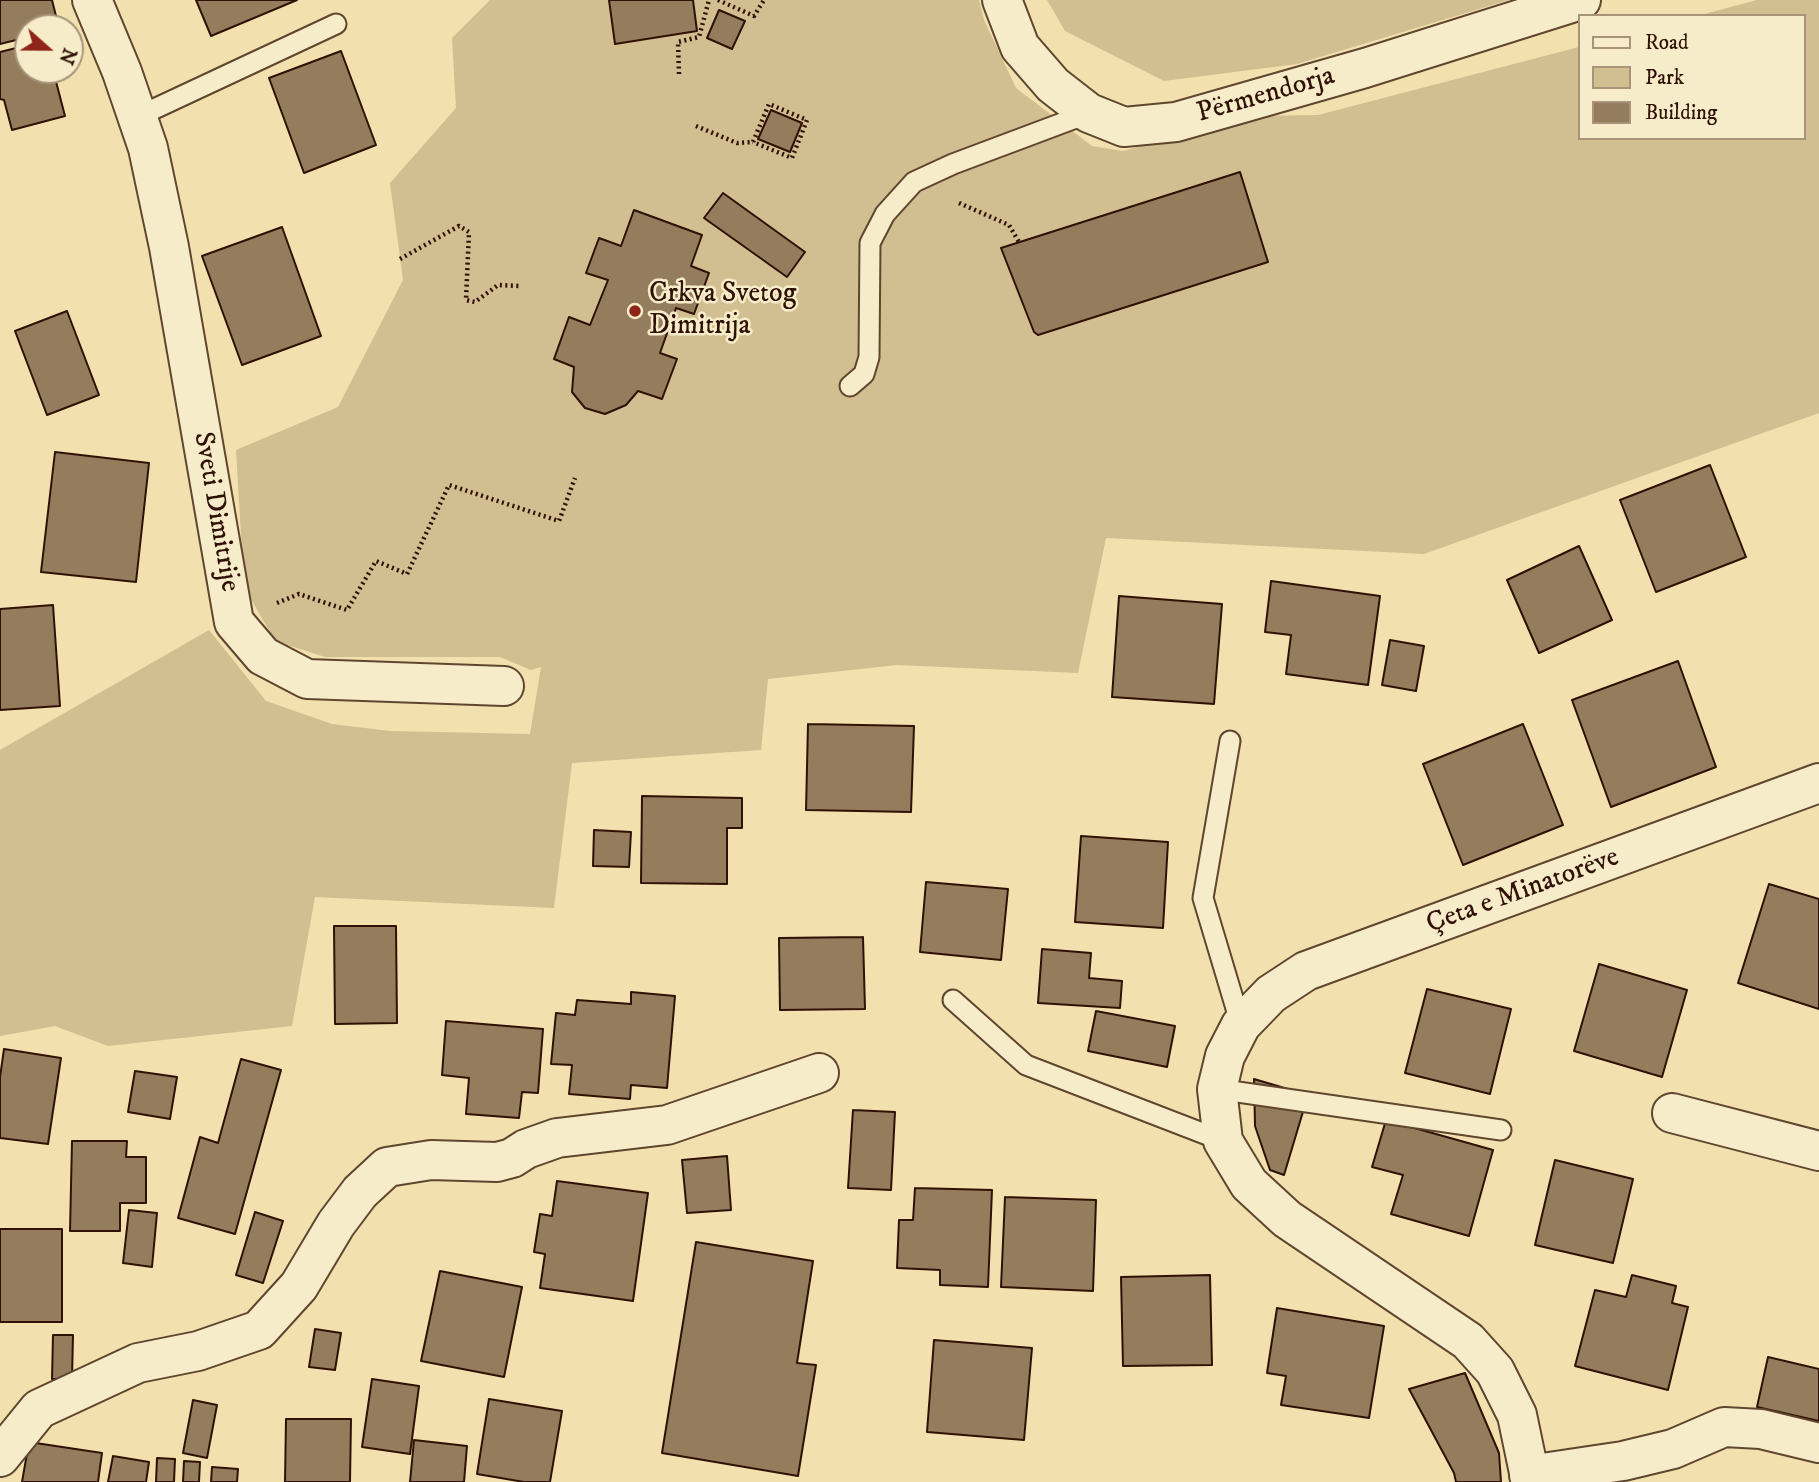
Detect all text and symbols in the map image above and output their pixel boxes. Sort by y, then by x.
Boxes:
north arrow [14,14,84,84]
legend [1577,14,1805,140]
text: Road [1645,30,1689,56]
text: N [54,45,81,67]
street label: Përmendorja [1193,60,1339,132]
text: Park [1645,65,1684,91]
text: Building [1645,100,1717,126]
place label: Crkva Svetog Dimitrija [649,278,796,344]
marker: Crkva Svetog Dimitrija [627,303,643,319]
street label: Sveti Dimitrije [184,430,246,594]
street label: Çeta e Minatorëve [1422,842,1624,942]

